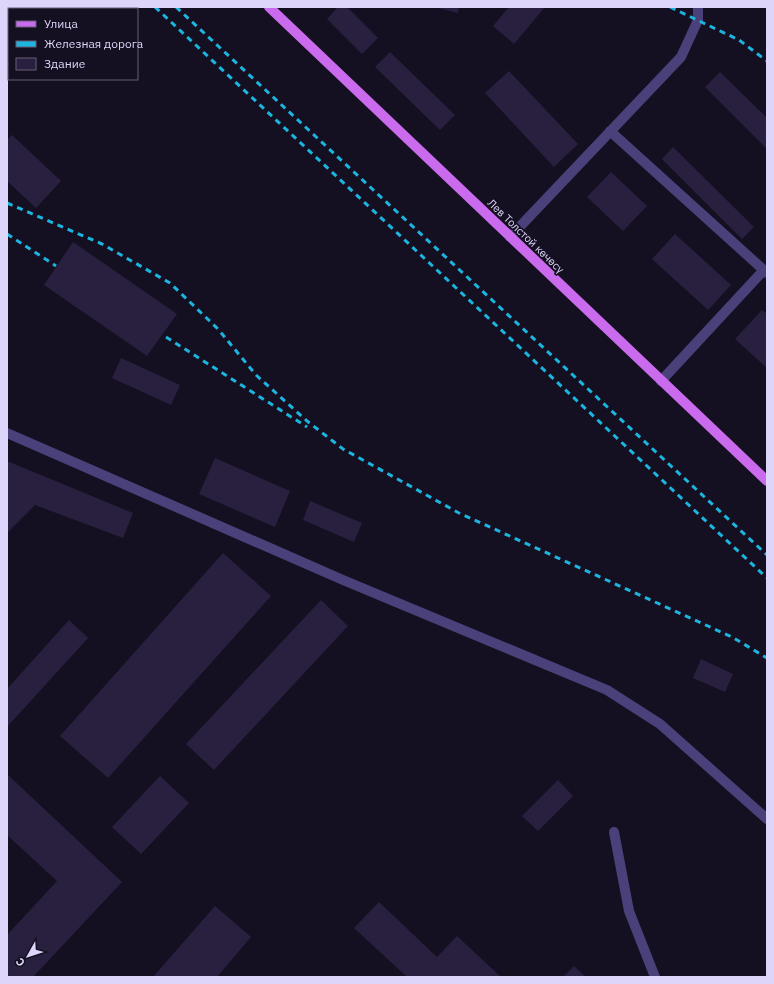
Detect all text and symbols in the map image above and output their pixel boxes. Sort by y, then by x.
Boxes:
legend [8,8,138,80]
text: Улица [44,16,78,31]
text: Железная дорога [44,36,144,51]
text: Здание [44,56,86,71]
street label: Лев Толстой көчөсү [485,196,568,277]
north arrow [8,936,48,976]
text: С [13,955,28,969]

